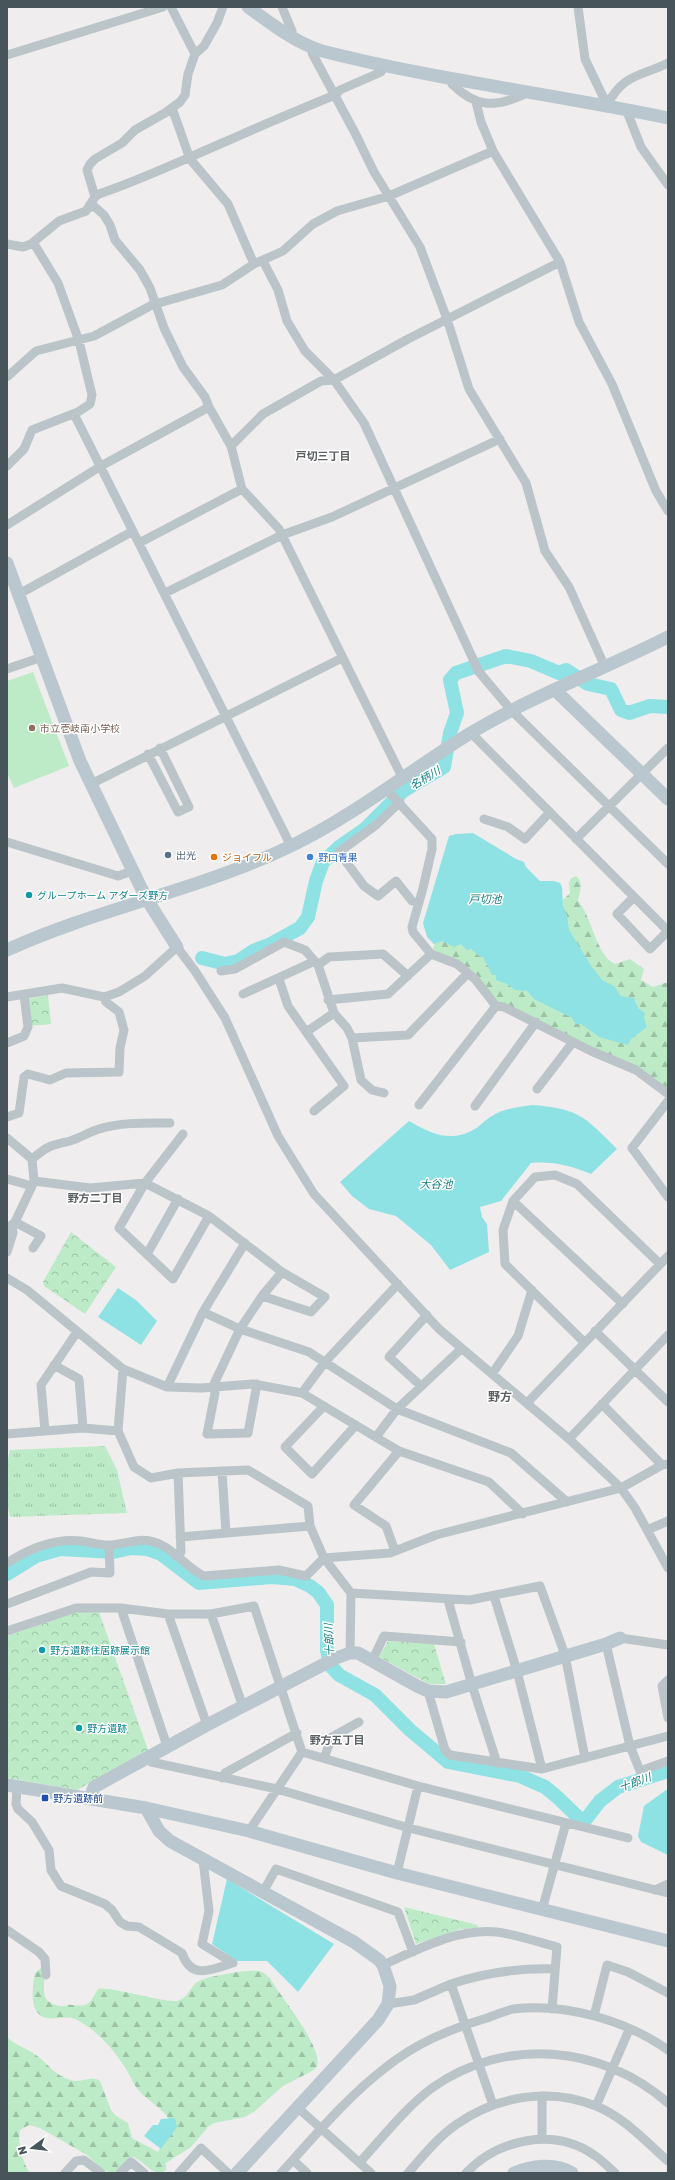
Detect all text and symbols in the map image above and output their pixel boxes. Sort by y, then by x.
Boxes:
district label: 戸切三丁目 [296,449,351,462]
place label: 市立壱岐南小学校 [40,722,120,734]
marker: 市立壱岐南小学校 [27,723,37,733]
water label: 名柄川 [407,763,443,792]
place label: 出光 [176,849,196,861]
marker: 出光 [163,850,173,860]
place label: ジョイフル [222,851,272,863]
place label: 野口青果 [318,851,358,863]
marker: ジョイフル [209,852,219,862]
marker: 野口青果 [305,852,315,862]
place label: グループホーム アダーズ野方 [37,889,168,901]
marker: グループホーム アダーズ野方 [24,890,34,900]
water label: 戸切池 [469,892,502,905]
water label: 大谷池 [420,1177,453,1190]
district label: 野方二丁目 [68,1191,123,1204]
district label: 野方 [488,1389,512,1404]
water label: 十郎川 [321,1622,336,1657]
place label: 野方遺跡住居跡展示館 [50,1644,150,1656]
marker: 野方遺跡住居跡展示館 [37,1645,47,1655]
place label: 野方遺跡 [87,1722,127,1734]
marker: 野方遺跡 [74,1723,84,1733]
district label: 野方五丁目 [310,1733,365,1746]
water label: 十郎川 [617,1769,653,1793]
place label: 野方遺跡前 [53,1792,103,1804]
marker: 野方遺跡前 [40,1793,50,1803]
north arrow [12,2128,52,2168]
text: N [14,2145,29,2156]

